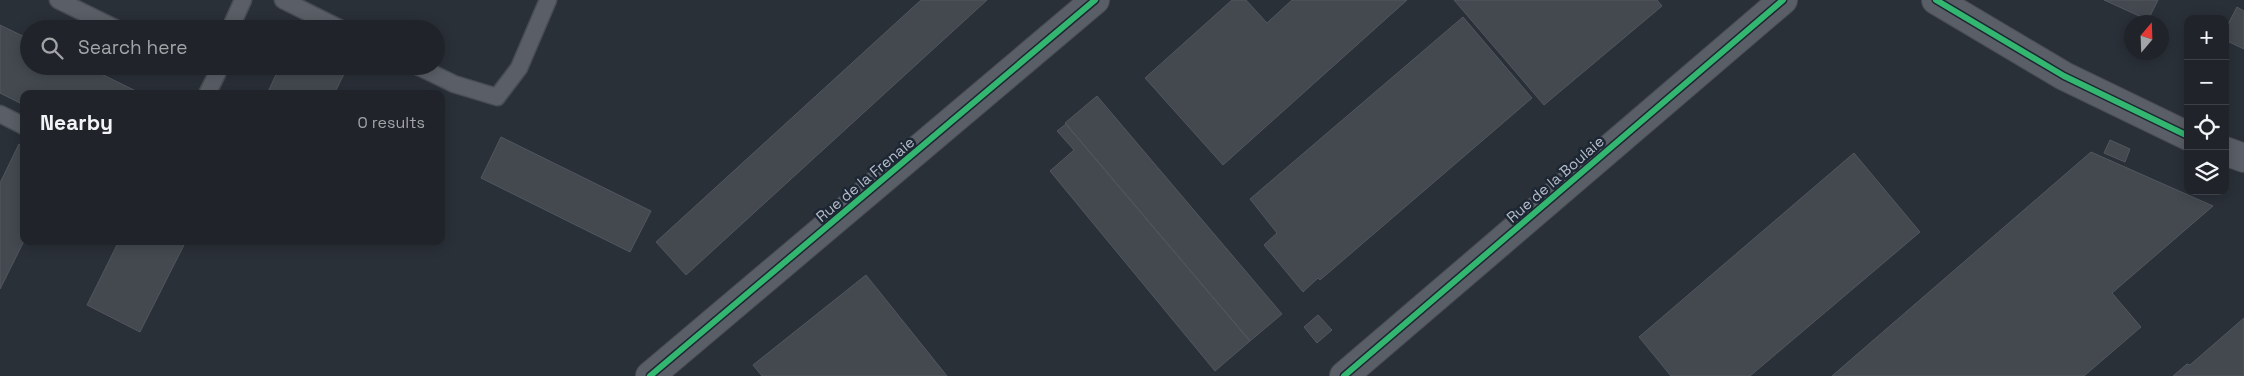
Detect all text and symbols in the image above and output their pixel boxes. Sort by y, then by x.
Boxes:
north arrow [2124,15,2169,60]
map controls [2184,15,2229,195]
button: + [2184,15,2229,60]
search box [20,20,445,75]
icon: search [38,34,66,62]
text: Search here [78,35,188,60]
button: − [2184,60,2229,105]
button: locate [2184,105,2229,150]
text: Nearby [40,109,113,136]
text: 0 results [357,112,425,133]
street label: Rue de la Boulaie [1502,131,1608,227]
street label: Rue de la Frenaie [812,132,918,226]
button: layers [2184,150,2229,195]

